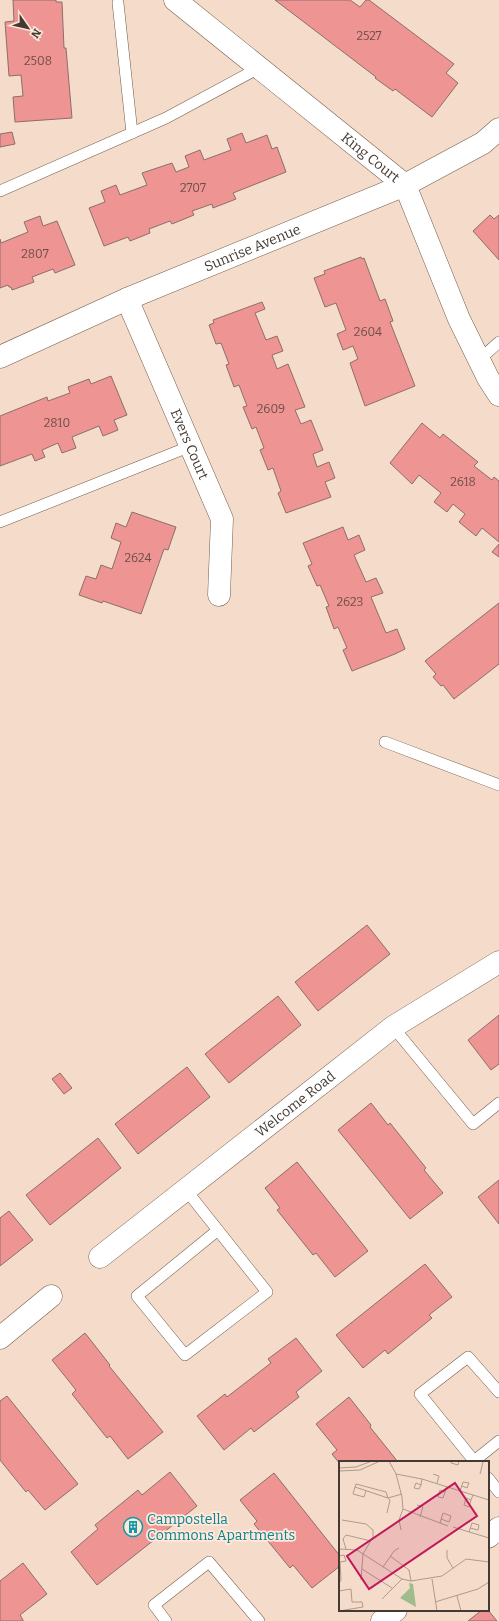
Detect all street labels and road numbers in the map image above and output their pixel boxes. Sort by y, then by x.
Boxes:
street label: King Court [338,129,403,186]
street label: Sunrise Avenue [202,220,303,275]
street label: Evers Court [167,406,212,482]
street label: Welcome Road [252,1067,338,1140]

